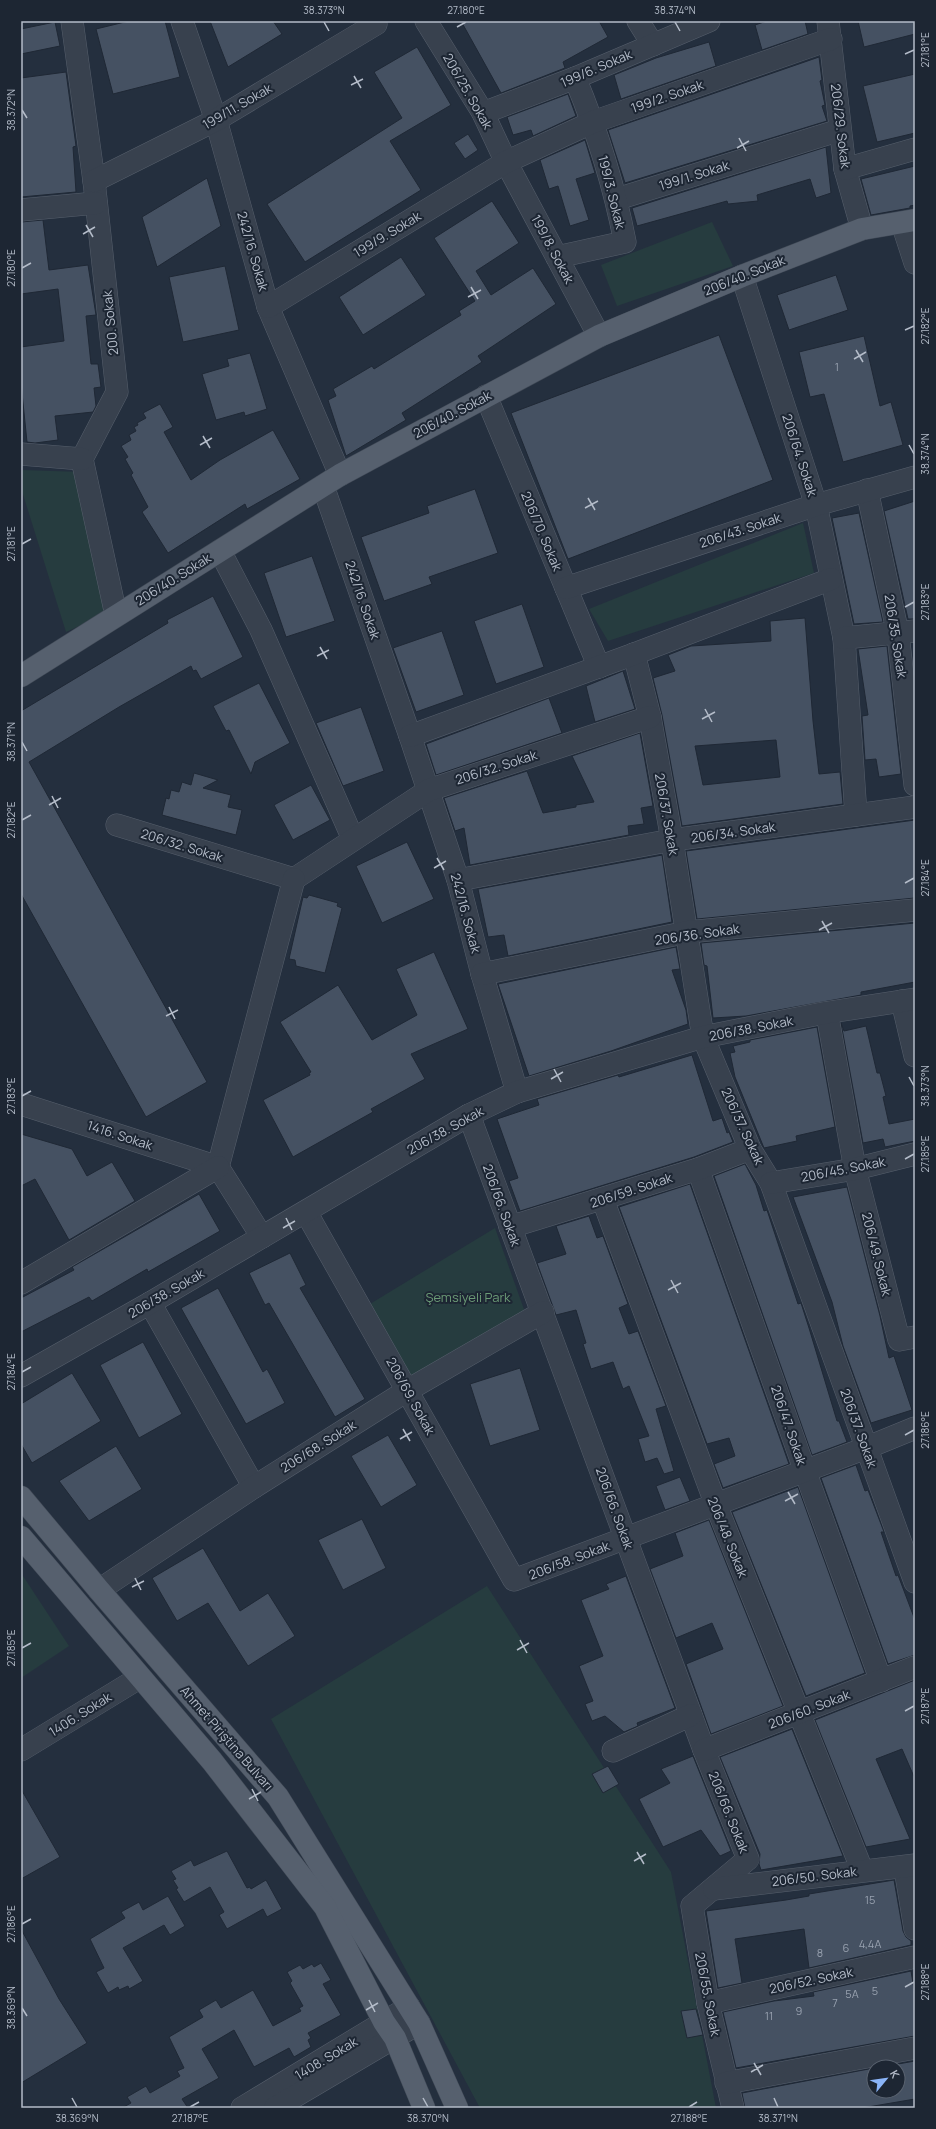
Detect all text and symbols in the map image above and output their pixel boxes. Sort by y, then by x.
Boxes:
text: 38.373°N [303,3,345,17]
text: 27.180°E [447,3,485,17]
text: 38.374°N [654,3,696,17]
text: 27.181°E [918,32,932,68]
street label: 199/6. Sokak [557,45,635,91]
street label: 206/25. Sokak [439,50,497,133]
street label: 199/2. Sokak [628,75,706,117]
street label: 199/11. Sokak [199,79,276,133]
street label: 206/29. Sokak [827,83,855,170]
text: 38.372°N [4,89,18,131]
street label: 199/3. Sokak [594,153,630,231]
street label: 199/1. Sokak [657,156,732,194]
street label: 199/9. Sokak [350,206,425,261]
street label: 242/16. Sokak [233,209,273,293]
street label: 199/8. Sokak [527,211,579,287]
text: 27.180°E [4,249,18,287]
street label: 206/40. Sokak [701,250,788,299]
street label: 200. Sokak [98,289,122,356]
text: 27.182°E [918,307,932,345]
house number: 1 [835,359,839,374]
street label: 206/40. Sokak [410,386,495,442]
street label: 206/64. Sokak [778,411,822,499]
text: 38.374°N [918,433,932,475]
street label: 206/70. Sokak [517,489,567,574]
street label: 206/43. Sokak [697,508,784,552]
text: 27.181°E [4,526,18,562]
street label: 206/40. Sokak [132,548,215,609]
street label: 242/16. Sokak [341,558,385,642]
text: 27.183°E [918,583,932,620]
street label: 206/35. Sokak [880,593,912,680]
text: 38.371°N [4,722,18,762]
street label: 206/32. Sokak [453,745,540,789]
street label: 206/37. Sokak [651,772,683,857]
text: 27.182°E [4,801,18,839]
street label: 206/34. Sokak [690,817,777,847]
street label: 206/32. Sokak [139,824,226,866]
text: 27.184°E [918,859,932,897]
street label: 242/16. Sokak [447,871,485,956]
street label: 206/36. Sokak [653,919,741,949]
street label: 206/38. Sokak [708,1011,795,1045]
text: 38.373°N [918,1065,932,1107]
text: 27.183°E [4,1077,18,1114]
street label: 206/37. Sokak [717,1085,769,1168]
street label: 206/38. Sokak [404,1101,487,1158]
street label: 1416. Sokak [85,1116,155,1154]
text: 27.185°E [918,1135,932,1173]
street label: 206/45. Sokak [799,1152,887,1186]
street label: 206/66. Sokak [479,1161,525,1249]
street label: 206/59. Sokak [588,1168,675,1212]
street label: 206/49. Sokak [858,1210,896,1298]
street label: 206/38. Sokak [125,1264,208,1322]
park label: Şemsiyeli Park [425,1288,511,1306]
text: 27.184°E [4,1353,18,1391]
street label: 206/69. Sokak [382,1354,440,1438]
street label: 206/47. Sokak [767,1383,811,1468]
street label: 206/37. Sokak [836,1386,882,1471]
text: 27.186°E [918,1411,932,1449]
street label: 206/68. Sokak [277,1415,360,1476]
street label: 206/66. Sokak [592,1464,638,1552]
street label: 206/48. Sokak [704,1494,753,1580]
street label: 206/58. Sokak [526,1536,613,1584]
text: 27.185°E [4,1629,18,1667]
street label: Ahmet Piriştina Bulvarı [176,1682,278,1794]
street label: 206/60. Sokak [766,1685,853,1733]
street label: 1406. Sokak [45,1687,115,1740]
text: 27.187°E [918,1688,932,1724]
street label: 206/66. Sokak [704,1769,754,1856]
street label: 206/50. Sokak [770,1862,858,1890]
house number: 15 [865,1892,875,1907]
text: 27.186°E [4,1905,18,1943]
house number: 4,4A [859,1936,881,1951]
house number: 6 [843,1940,850,1955]
house number: 8 [817,1945,823,1960]
street label: 206/55. Sokak [691,1950,725,2038]
street label: 206/52. Sokak [768,1962,855,1998]
text: 27.188°E [918,1963,932,2001]
house number: 5 [872,1983,878,1998]
text: 38.369°N [4,1986,18,2030]
house number: 5A [845,1986,859,2001]
house number: 7 [832,1995,838,2010]
house number: 9 [796,2003,803,2018]
house number: 11 [765,2008,773,2023]
street label: 1408. Sokak [291,2032,361,2084]
north arrow [866,2059,906,2099]
text: K [887,2067,904,2081]
text: 38.369°N [55,2111,99,2125]
text: 27.187°E [172,2111,208,2125]
text: 38.370°N [407,2111,449,2125]
text: 27.188°E [670,2111,708,2125]
text: 38.371°N [758,2111,798,2125]

